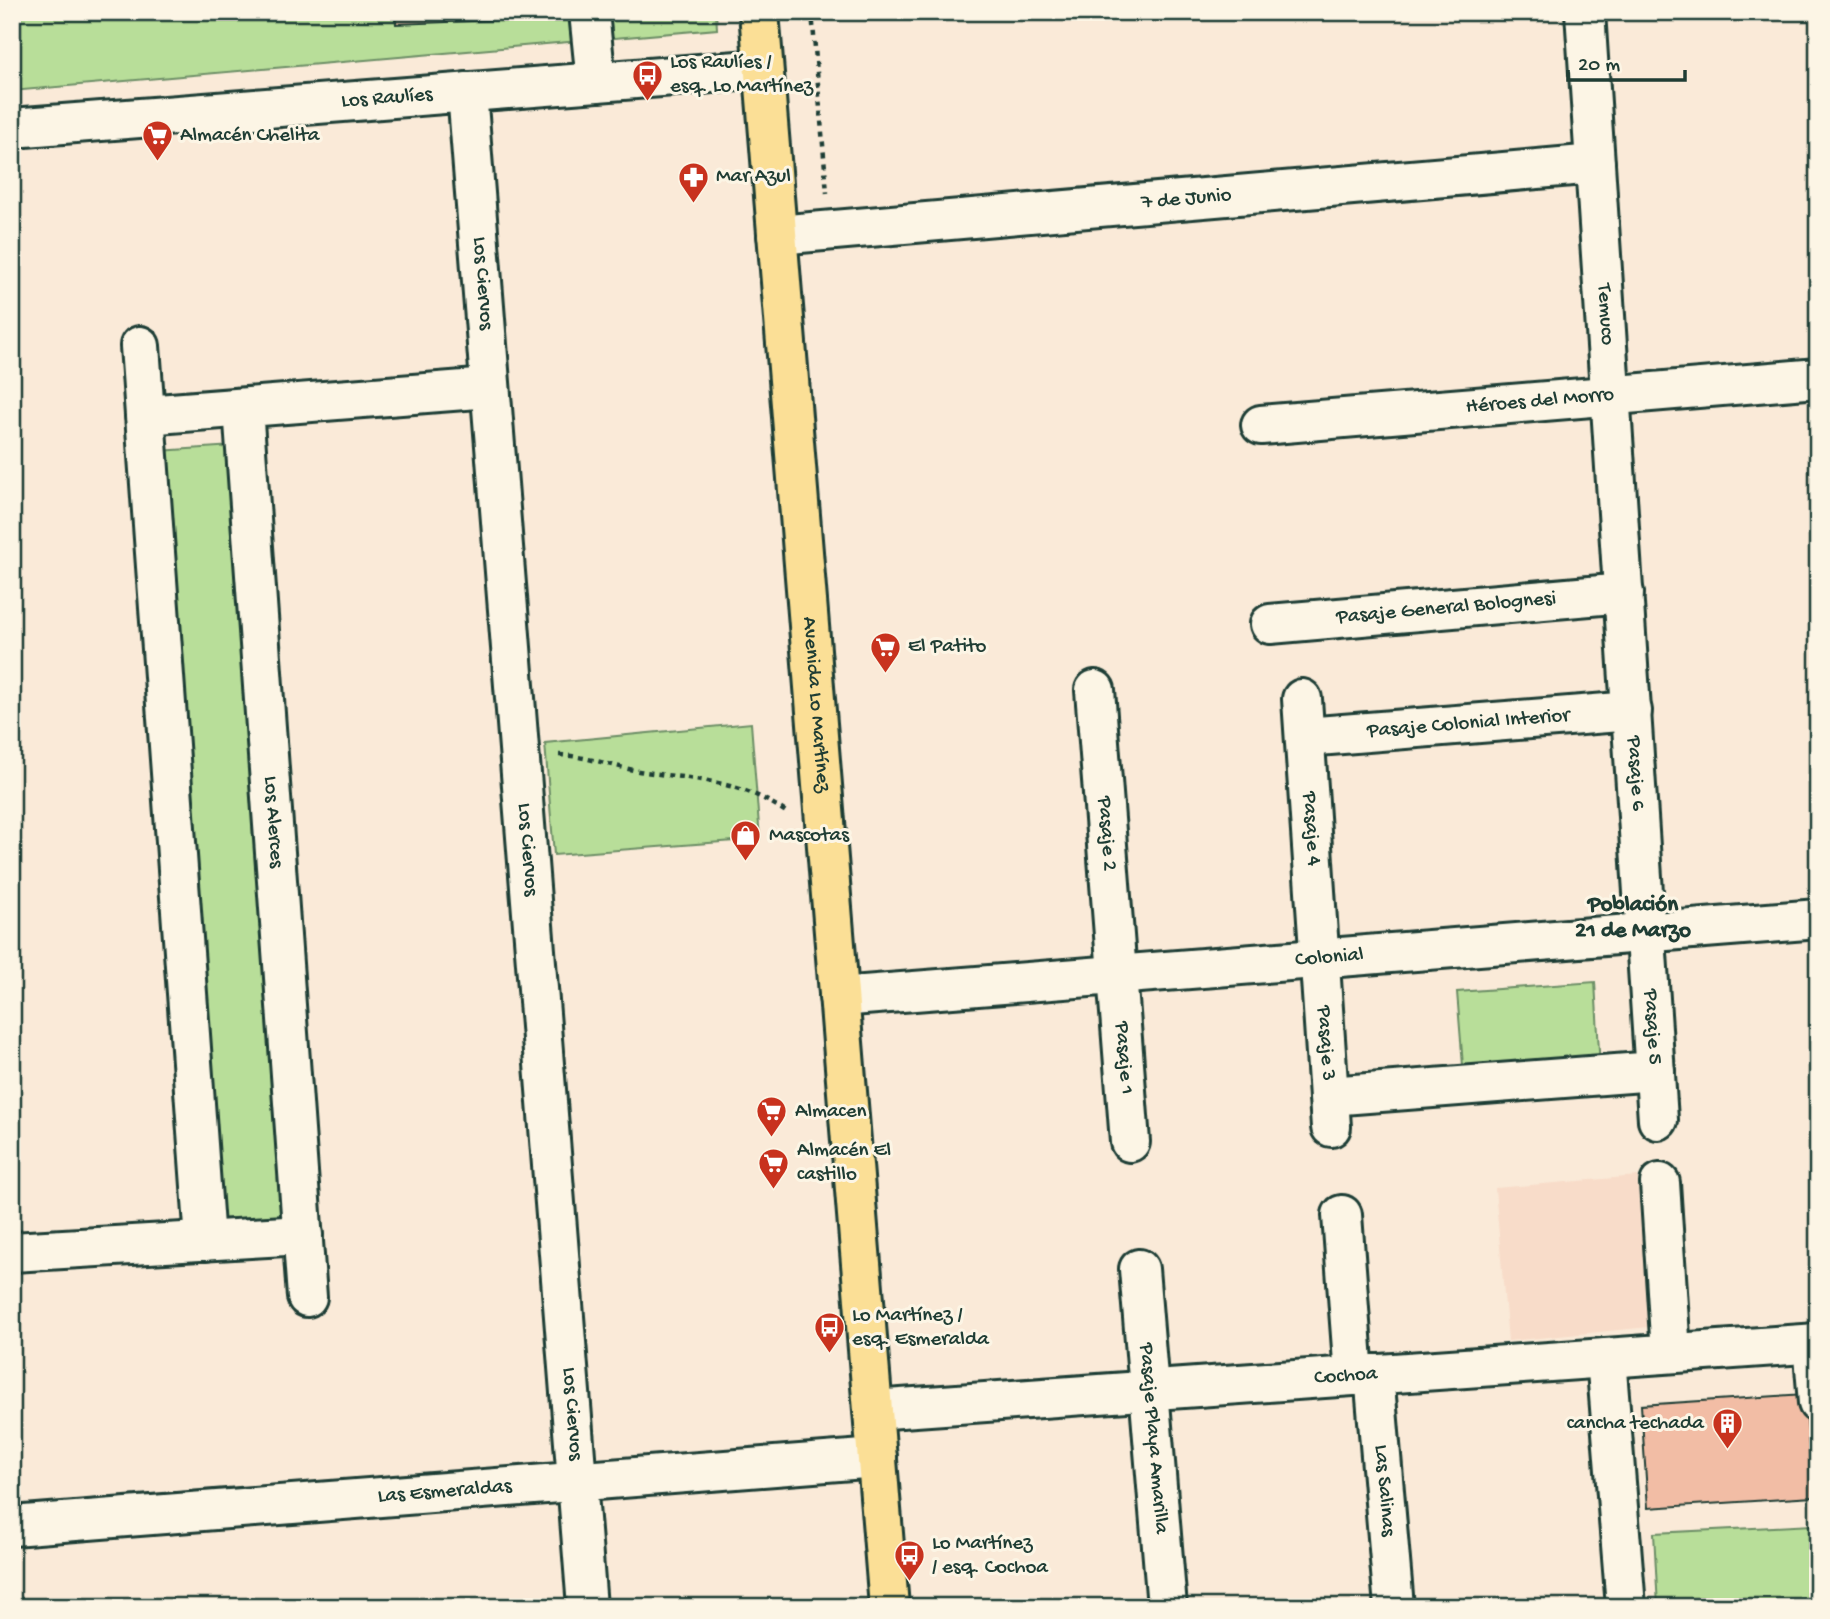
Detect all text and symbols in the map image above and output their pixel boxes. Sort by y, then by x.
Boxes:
scale bar [1568,38,1685,82]
place label: Los Raulíes / esq. Lo Martínez [670,51,814,100]
text: 20 m [1578,54,1620,79]
bus stop icon: Los Raulíes / esq. Lo Martínez [630,58,664,102]
street label: Los Raulíes [340,82,435,115]
supermarket icon: Almacén Chelita [140,119,174,163]
place label: Almacén Chelita [180,124,321,149]
pharmacy icon: Mar Azul [676,160,710,204]
place label: Mar Azul [716,165,791,190]
street label: 7 de Junio [1139,183,1233,216]
street label: Los Ciervos [466,236,498,332]
street label: Temuco [1590,282,1619,346]
street label: Héroes del Morro [1465,383,1615,420]
street label: Pasaje General Bolognesi [1334,586,1557,631]
street label: Avenida Lo Martínez [796,616,835,794]
supermarket icon: El Patito [868,630,902,674]
place label: El Patito [908,635,987,660]
street label: Pasaje Colonial Interior [1365,703,1572,745]
street label: Pasaje 6 [1620,734,1650,812]
street label: Los Alerces [257,775,289,870]
street label: Pasaje 4 [1296,790,1326,867]
street label: Pasaje 2 [1091,794,1121,872]
street label: Los Ciervos [511,802,543,898]
shop icon: Mascotas [729,819,763,863]
place label: Mascotas [769,824,850,849]
district label: Población 21 de Marzo [1575,892,1691,945]
street label: Colonial [1294,943,1365,973]
street label: Pasaje 5 [1637,987,1667,1065]
street label: Pasaje 3 [1310,1004,1340,1082]
street label: Pasaje 1 [1108,1019,1139,1095]
supermarket icon: Almacen [755,1095,789,1139]
place label: Almacen [795,1100,867,1125]
place label: Almacén El castillo [797,1139,891,1188]
supermarket icon: Almacén El castillo [757,1146,791,1190]
place label: Lo Martínez / esq. Esmeralda [852,1304,990,1353]
bus stop icon: Lo Martínez / esq. Esmeralda [812,1311,846,1355]
street label: Pasaje Playa Amarilla [1133,1341,1174,1536]
street label: Cochoa [1313,1362,1380,1391]
street label: Los Ciervos [556,1366,588,1463]
building icon: cancha techada [1710,1407,1744,1451]
place label: cancha techada [1567,1412,1705,1437]
street label: Las Salinas [1368,1444,1401,1539]
street label: Las Esmeraldas [377,1474,514,1510]
place label: Lo Martínez / esq. Cochoa [932,1532,1049,1581]
bus stop icon: Lo Martínez / esq. Cochoa [892,1539,926,1583]

